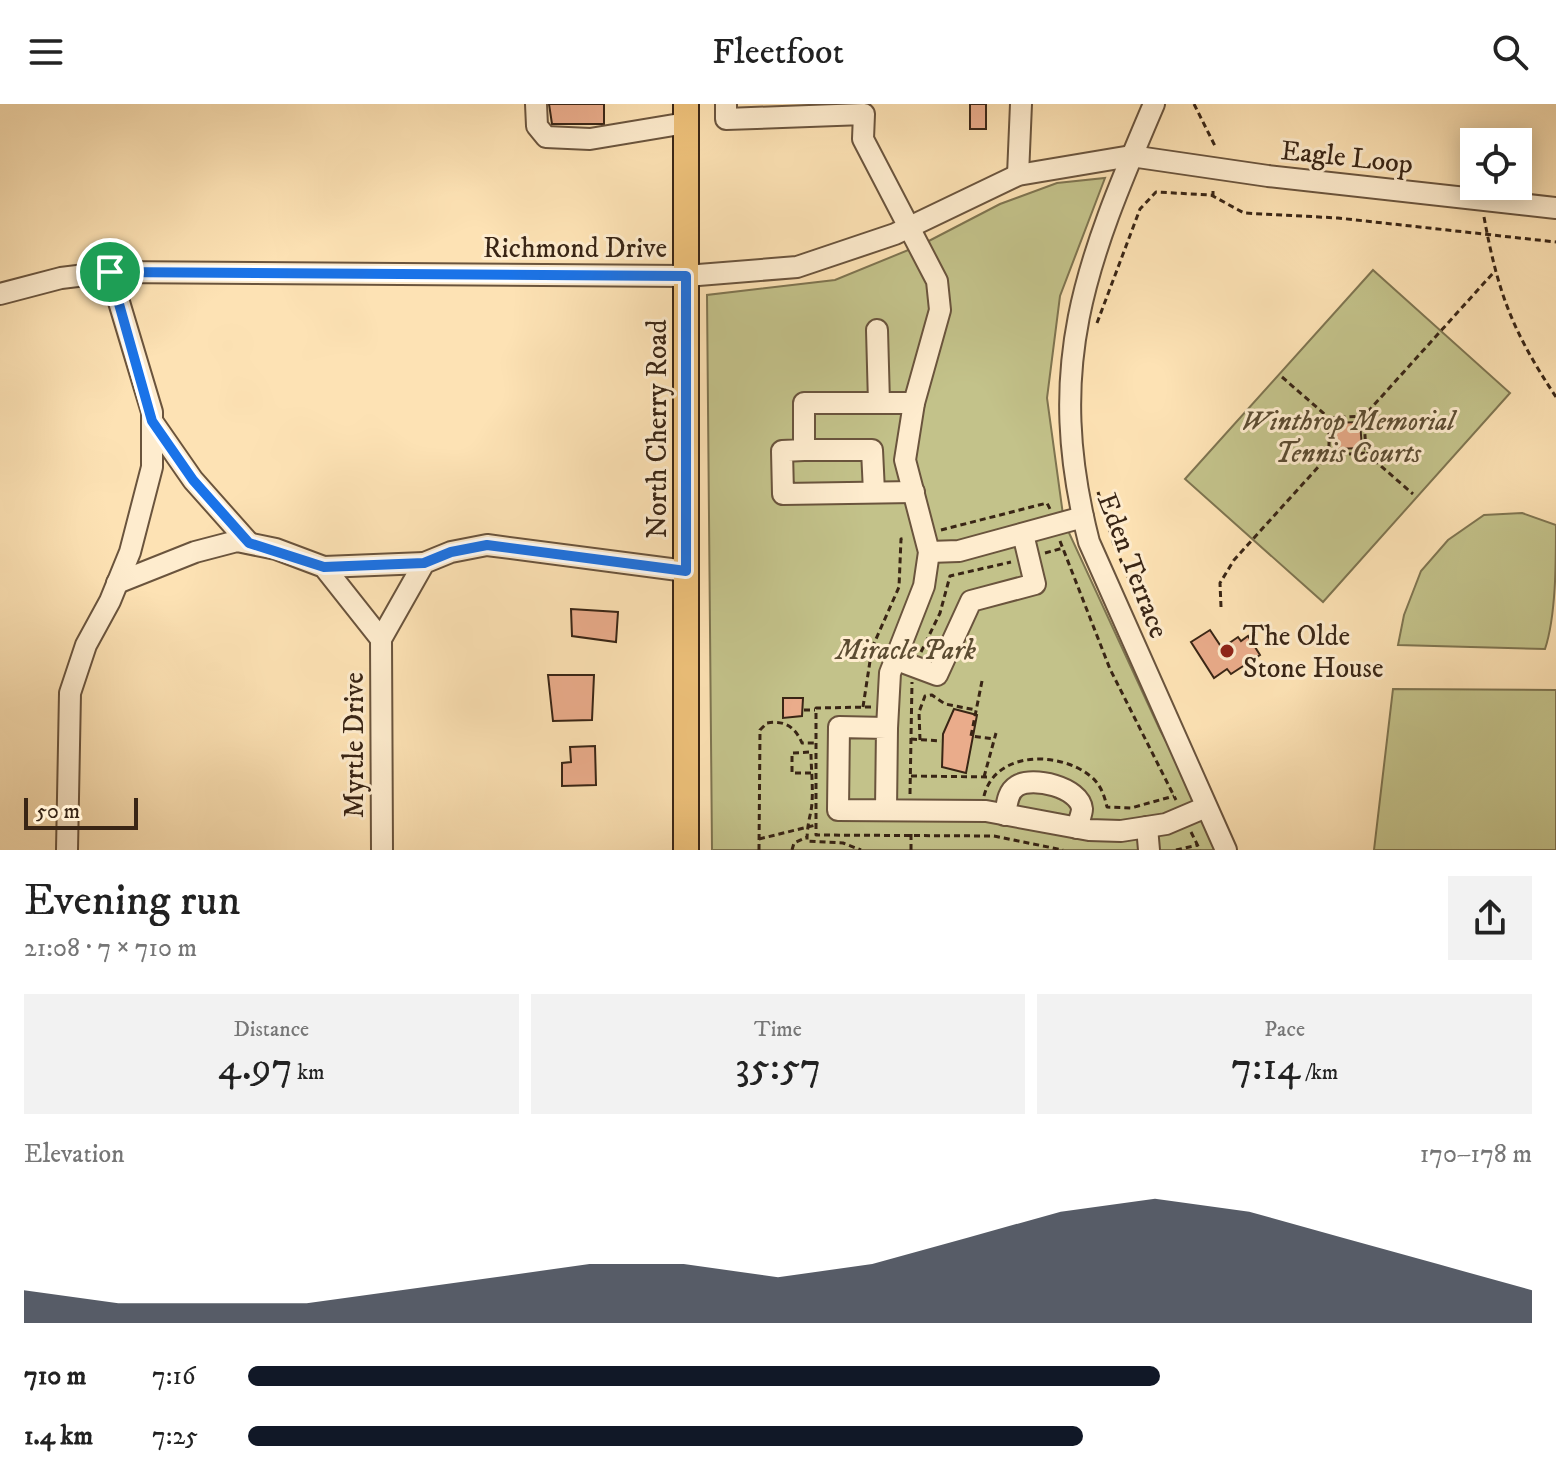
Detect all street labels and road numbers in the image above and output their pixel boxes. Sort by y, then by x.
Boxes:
street label: Eagle Loop [1279,133,1415,182]
street label: Richmond Drive [483,231,667,266]
street label: North Cherry Road [640,320,675,538]
street label: Eden Terrace [1089,488,1176,643]
street label: Myrtle Drive [337,672,372,818]

